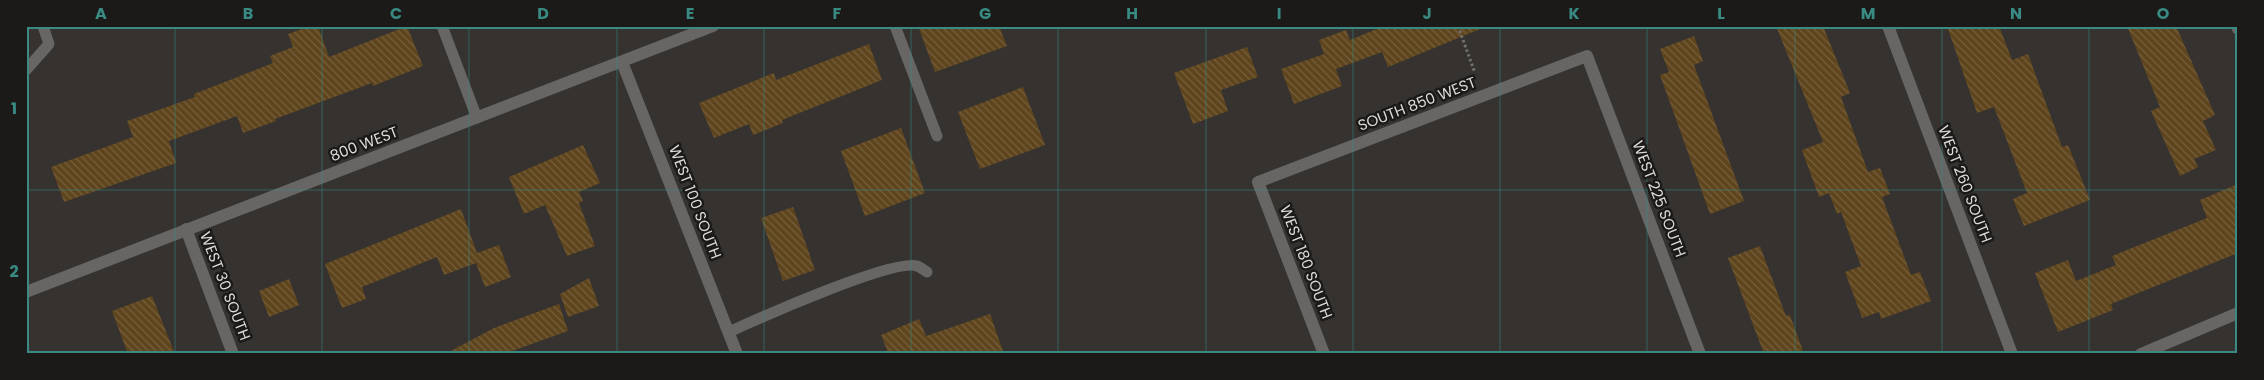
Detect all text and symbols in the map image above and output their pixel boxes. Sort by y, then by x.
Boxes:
text: A [95,2,107,25]
text: B [243,2,253,25]
text: C [390,2,402,25]
text: D [537,2,549,25]
text: E [686,2,694,25]
text: F [833,2,842,25]
text: G [979,2,991,25]
text: H [1126,2,1138,25]
text: I [1277,2,1281,25]
text: J [1422,2,1432,25]
text: K [1568,2,1580,25]
text: L [1717,2,1725,25]
text: M [1861,2,1875,25]
text: N [2010,2,2022,25]
text: O [2157,2,2170,25]
street label: SOUTH 850 WEST [1355,71,1479,136]
text: 1 [11,97,17,120]
street label: 800 WEST [327,121,401,166]
street label: WEST 260 SOUTH [1933,122,1997,245]
street label: WEST 225 SOUTH [1628,138,1691,260]
street label: WEST 100 SOUTH [664,142,727,262]
street label: WEST 180 SOUTH [1275,202,1338,322]
street label: WEST 30 SOUTH [195,228,256,343]
text: 2 [9,260,19,283]

